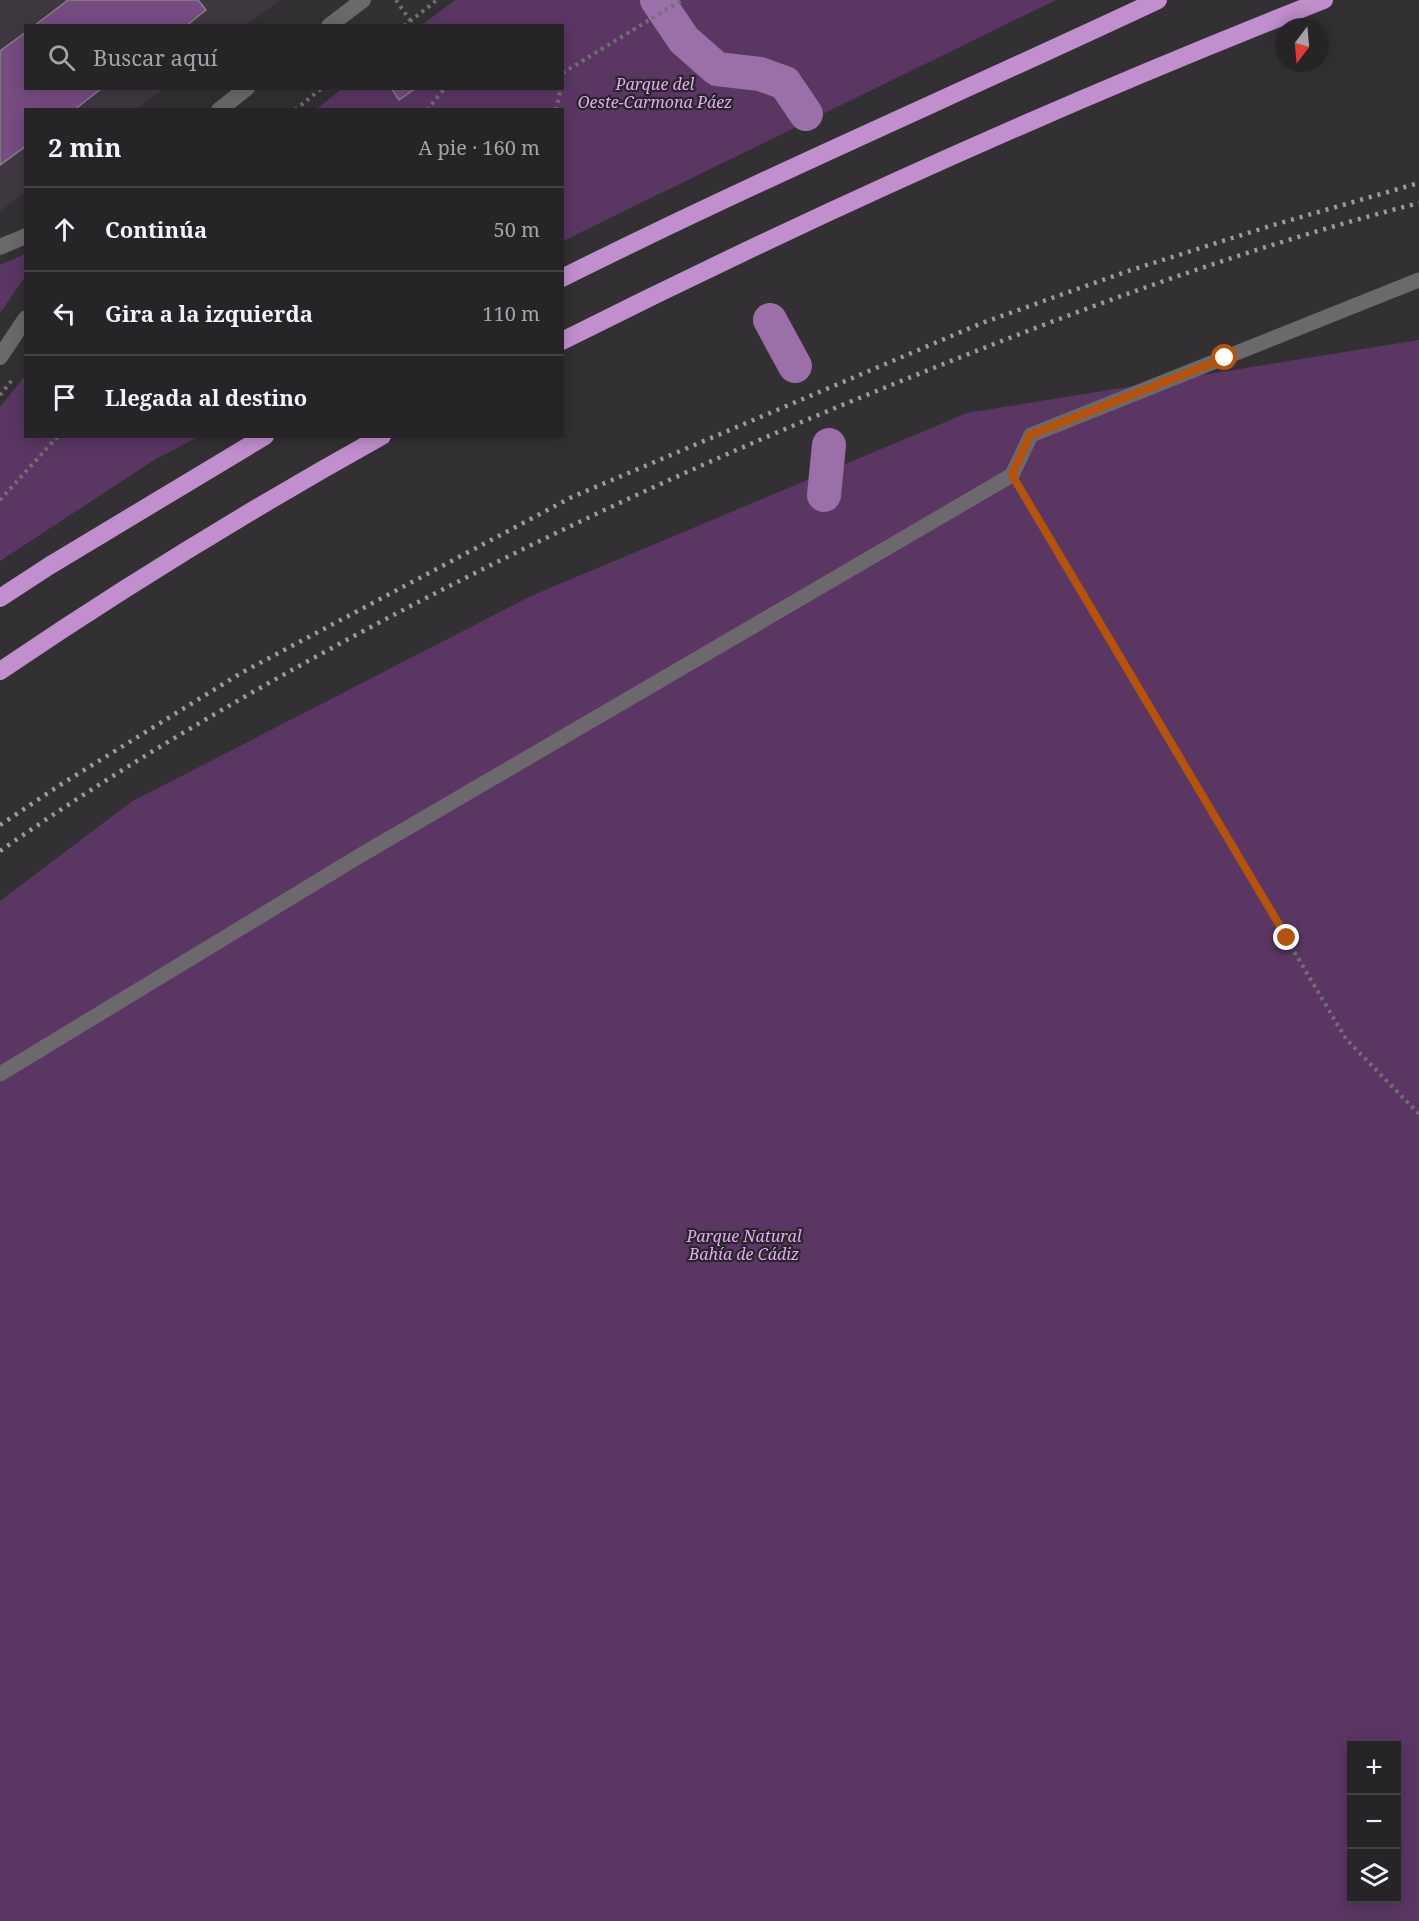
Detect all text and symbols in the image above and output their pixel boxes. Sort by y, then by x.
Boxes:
north arrow [1275,18,1329,72]
search box [24,24,564,90]
icon: search [45,41,78,74]
text: Buscar aquí [93,42,217,72]
park label: Parque del Oeste-Carmona Páez [578,73,732,113]
text: 2 min [48,129,122,165]
text: A pie · 160 m [418,134,540,161]
icon: ahead [48,213,81,246]
text: Continúa [105,214,207,244]
text: 50 m [494,216,540,243]
icon: left [48,297,81,330]
text: Gira a la izquierda [105,298,313,328]
text: 110 m [482,300,540,327]
route start [1211,344,1237,370]
icon: arrive [48,381,81,414]
text: Llegada al destino [105,382,307,412]
route end [1273,924,1299,950]
park label: Parque Natural Bahía de Cádiz [685,1225,802,1265]
map controls [1347,1741,1401,1903]
button: + [1347,1741,1401,1795]
button: − [1347,1795,1401,1849]
button: layers [1347,1849,1401,1903]

